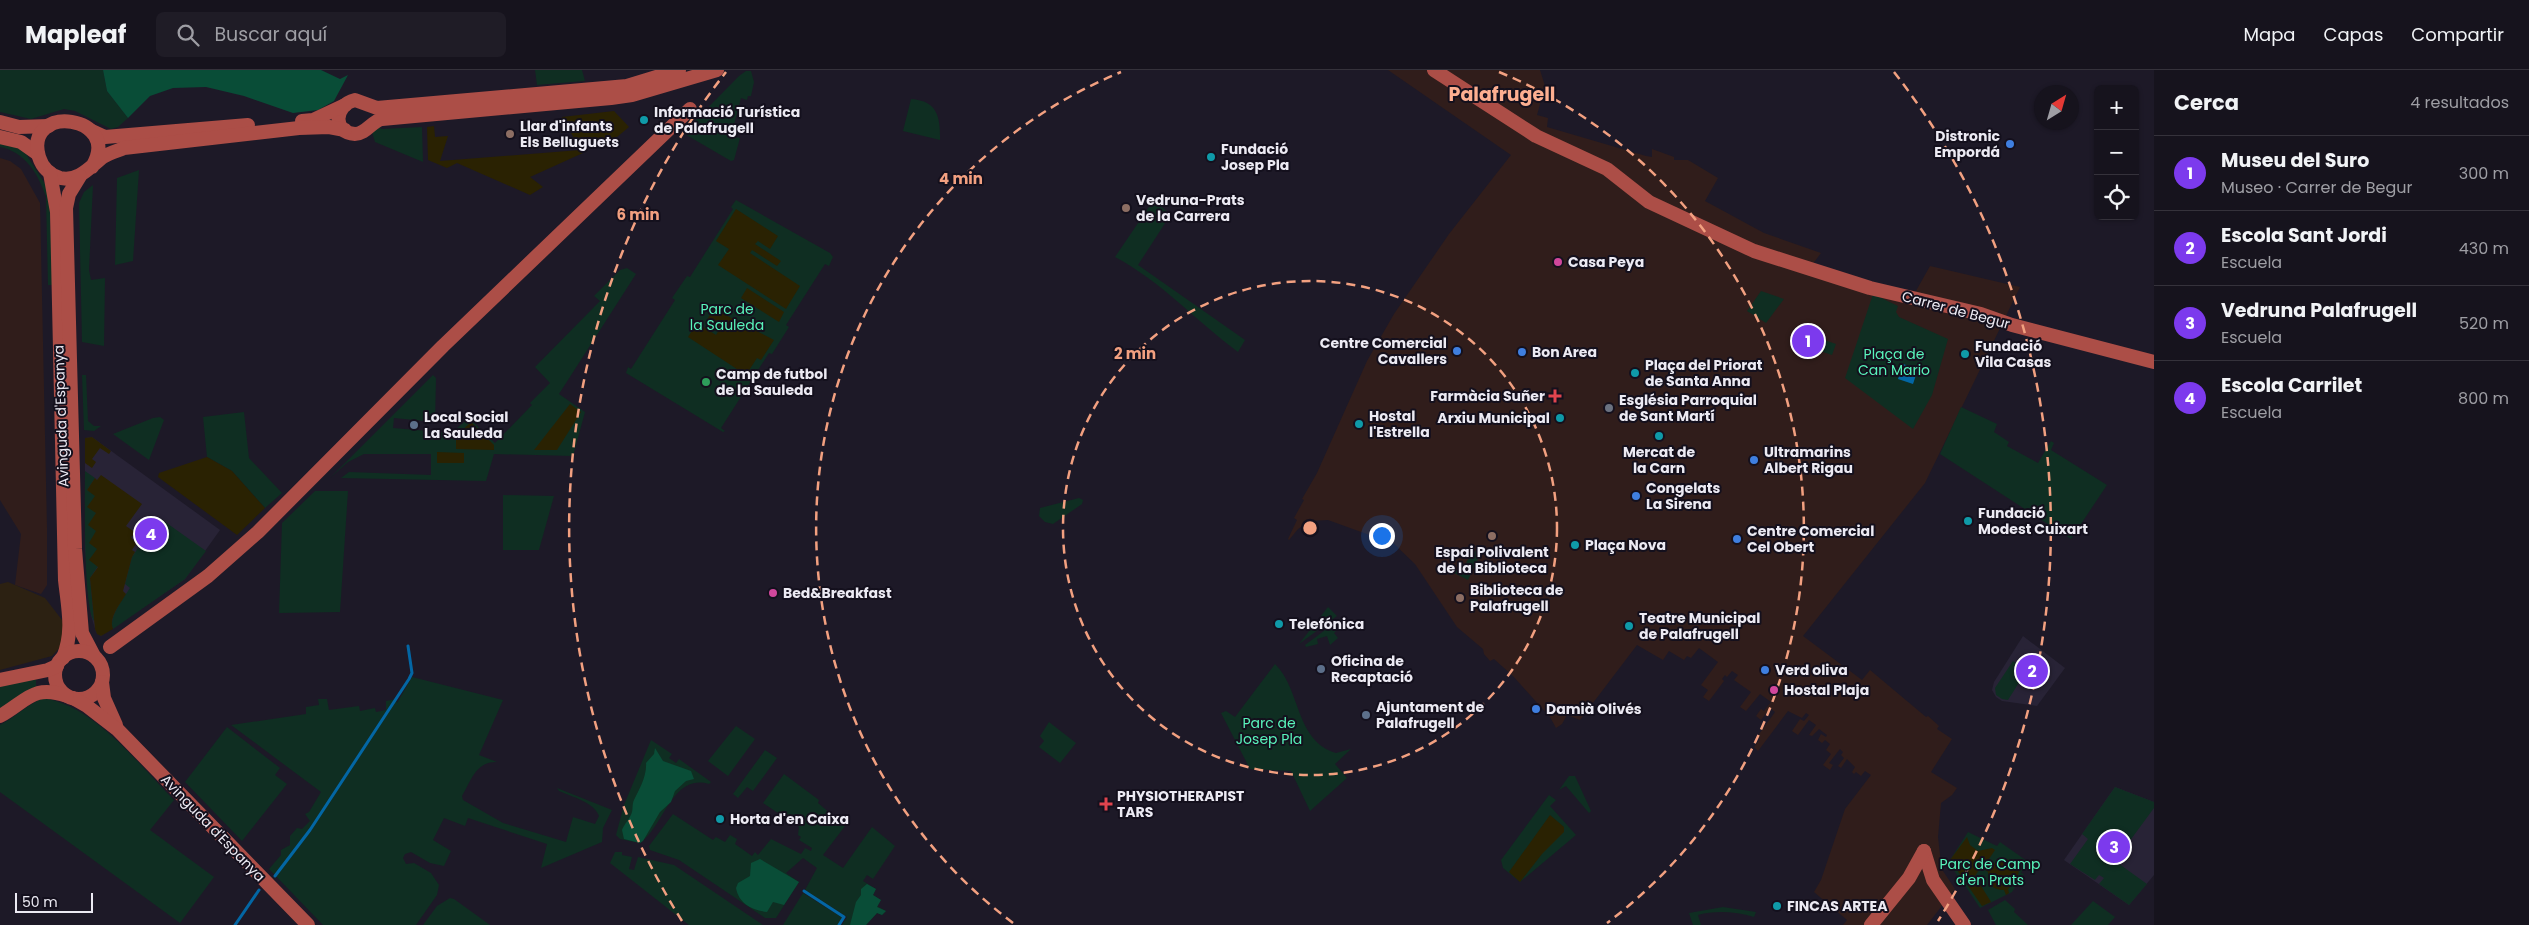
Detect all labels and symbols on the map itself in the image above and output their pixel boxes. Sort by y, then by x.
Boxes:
district label: Palafrugell [1449,81,1555,108]
north arrow [2034,85,2079,130]
place label: Informació Turística de Palafrugell [654,102,800,138]
marker: Informació Turística de Palafrugell [638,114,650,126]
place label: Llar d'infants Els Belluguets [520,116,619,152]
place label: Distronic Empordá [1934,126,2001,162]
marker: Llar d'infants Els Belluguets [504,128,516,140]
marker: Distronic Empordá [2004,138,2016,150]
place label: Fundació Josep Pla [1221,139,1289,175]
marker: Fundació Josep Pla [1205,151,1217,163]
text: 4 min [939,168,983,189]
place label: Vedruna-Prats de la Carrera [1136,190,1245,226]
marker: Vedruna-Prats de la Carrera [1120,202,1132,214]
text: 6 min [616,204,660,225]
place label: Casa Peya [1568,252,1644,272]
marker: Casa Peya [1552,256,1564,268]
street label: Carrer de Begur [1900,286,2012,334]
park label: Parc de la Sauleda [690,299,764,335]
pin: 1 [1792,322,1824,360]
place label: Centre Comercial Cavallers [1320,333,1447,369]
place label: Fundació Vila Casas [1975,336,2051,372]
place label: Bon Area [1532,342,1597,362]
text: 2 min [1114,343,1156,364]
park label: Plaça de Can Mario [1858,344,1930,380]
street label: Avinguda d'Espanya [49,345,73,487]
marker: Centre Comercial Cavallers [1451,345,1463,357]
marker: Bon Area [1516,346,1528,358]
marker: Fundació Vila Casas [1959,348,1971,360]
place label: Plaça del Priorat de Santa Anna [1645,355,1763,391]
place label: Camp de futbol de la Sauleda [716,364,827,400]
marker: Plaça del Priorat de Santa Anna [1629,367,1641,379]
marker: Camp de futbol de la Sauleda [700,376,712,388]
place label: Farmàcia Suñer [1430,386,1545,406]
marker: Farmàcia Suñer [1549,390,1561,402]
place label: Església Parroquial de Sant Martí [1619,390,1757,426]
marker: Església Parroquial de Sant Martí [1603,402,1615,414]
place label: Hostal l'Estrella [1369,406,1430,442]
place label: Local Social La Sauleda [424,407,508,443]
place label: Arxiu Municipal [1437,408,1550,428]
marker: Arxiu Municipal [1554,412,1566,424]
marker: Hostal l'Estrella [1353,418,1365,430]
marker: Local Social La Sauleda [408,419,420,431]
marker: Mercat de la Carn [1653,430,1665,442]
place label: Mercat de la Carn [1623,442,1695,478]
place label: Ultramarins Albert Rigau [1764,442,1853,478]
marker: Ultramarins Albert Rigau [1748,454,1760,466]
place label: Congelats La Sirena [1646,478,1720,514]
marker: Congelats La Sirena [1630,490,1642,502]
place label: Fundació Modest Cuixart [1978,503,2088,539]
pin: 4 [135,515,167,553]
marker: Fundació Modest Cuixart [1962,515,1974,527]
centre of rings [1301,519,1319,537]
place label: Centre Comercial Cel Obert [1747,521,1874,557]
your location [1369,523,1395,549]
marker: Espai Polivalent de la Biblioteca [1486,530,1498,542]
marker: Centre Comercial Cel Obert [1731,533,1743,545]
place label: Plaça Nova [1585,535,1666,555]
marker: Plaça Nova [1569,539,1581,551]
place label: Espai Polivalent de la Biblioteca [1435,542,1549,578]
place label: Biblioteca de Palafrugell [1470,580,1564,616]
place label: Bed&Breakfast [783,583,892,603]
marker: Bed&Breakfast [767,587,779,599]
marker: Biblioteca de Palafrugell [1454,592,1466,604]
place label: Teatre Municipal de Palafrugell [1639,608,1760,644]
place label: Telefónica [1289,614,1364,634]
marker: Telefónica [1273,618,1285,630]
marker: Teatre Municipal de Palafrugell [1623,620,1635,632]
place label: Oficina de Recaptació [1331,651,1413,687]
pin: 2 [2016,652,2048,690]
place label: Verd oliva [1775,660,1848,680]
marker: Oficina de Recaptació [1315,663,1327,675]
marker: Verd oliva [1759,664,1771,676]
place label: Hostal Plaja [1784,680,1869,700]
marker: Hostal Plaja [1768,684,1780,696]
place label: Ajuntament de Palafrugell [1376,697,1485,733]
place label: Damià Olivés [1546,699,1642,719]
marker: Damià Olivés [1530,703,1542,715]
marker: Ajuntament de Palafrugell [1360,709,1372,721]
park label: Parc de Josep Pla [1236,713,1302,749]
street label: Avinguda d'Espanya [156,770,270,886]
place label: PHYSIOTHERAPIST TARS [1117,786,1244,822]
marker: PHYSIOTHERAPIST TARS [1099,797,1113,811]
place label: Horta d'en Caixa [730,809,849,829]
marker: Horta d'en Caixa [714,813,726,825]
pin: 3 [2098,828,2130,866]
park label: Parc de Camp d'en Prats [1939,854,2041,890]
scale bar [15,890,92,913]
place label: FINCAS ARTEA [1787,896,1888,916]
marker: FINCAS ARTEA [1771,900,1783,912]

